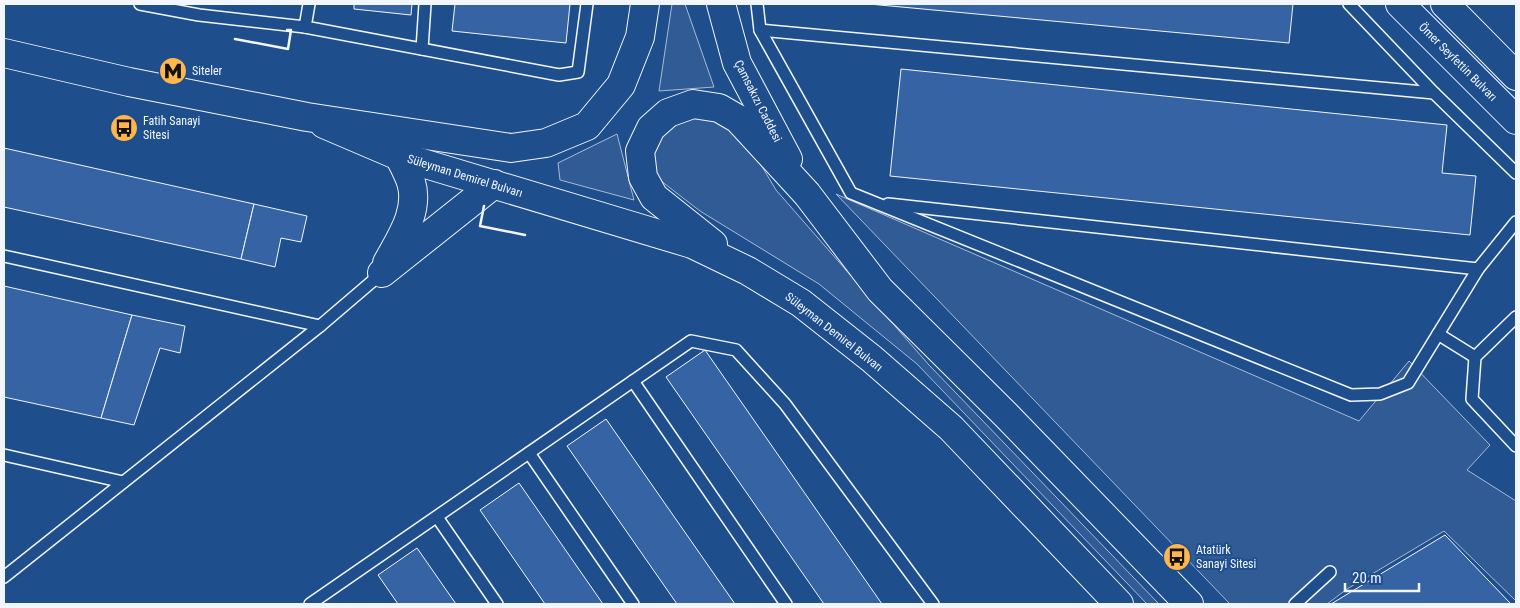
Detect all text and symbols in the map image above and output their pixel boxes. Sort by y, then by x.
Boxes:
street label: Ömer Seyfettin Bulvarı [1416,19,1501,104]
metro station icon: Siteler [158,56,188,86]
street label: Çamsakızı Caddesi [731,58,785,144]
place label: Siteler [192,64,223,78]
bus stop icon: Fatih Sanayi Sitesi [109,113,139,143]
place label: Fatih Sanayi Sitesi [143,114,200,142]
street label: Süleyman Demirel Bulvarı [406,152,524,200]
street label: Süleyman Demirel Bulvarı [782,290,886,374]
bus stop icon: Atatürk Sanayi Sitesi [1162,542,1192,572]
place label: Atatürk Sanayi Sitesi [1196,543,1256,571]
scale bar [1345,560,1419,592]
text: 20 m [1352,569,1382,587]

